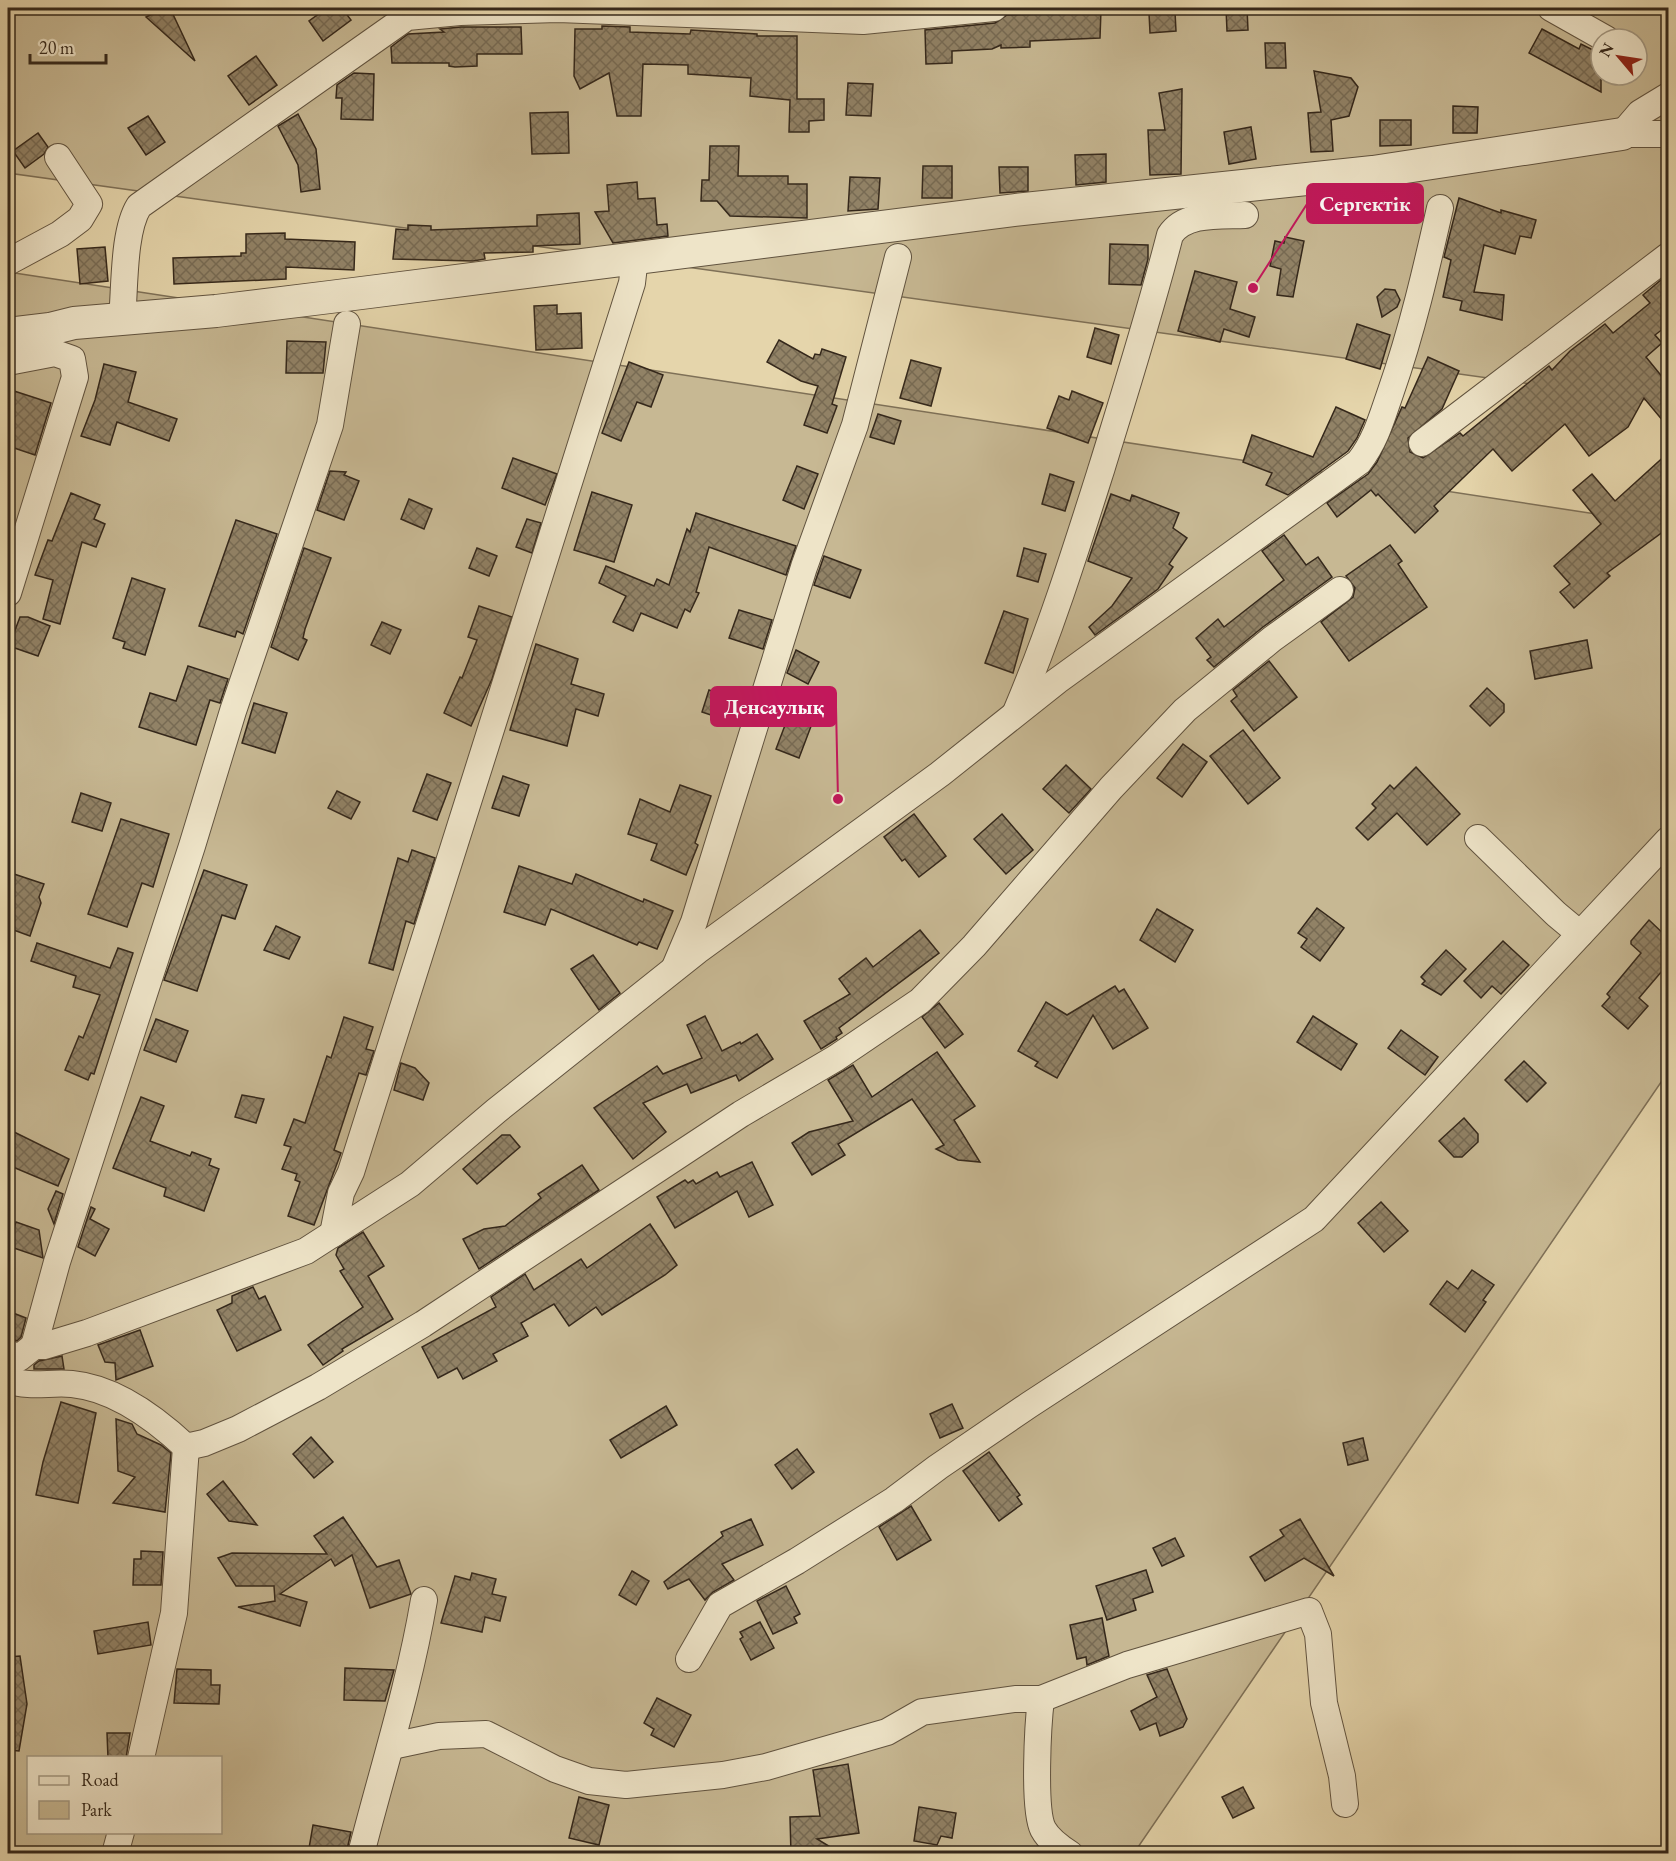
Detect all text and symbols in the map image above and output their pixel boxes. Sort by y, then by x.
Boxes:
scale bar [30,27,106,65]
north arrow [1589,27,1649,87]
text: 20 m [39,36,74,59]
text: N [1594,39,1619,61]
callout: Сергектік [1307,184,1423,223]
text: Сергектік [1319,190,1411,217]
callout: Денсаулық [711,687,836,726]
text: Денсаулық [724,693,825,720]
legend [27,1756,222,1834]
text: Road [81,1768,120,1791]
text: Park [81,1798,112,1821]

